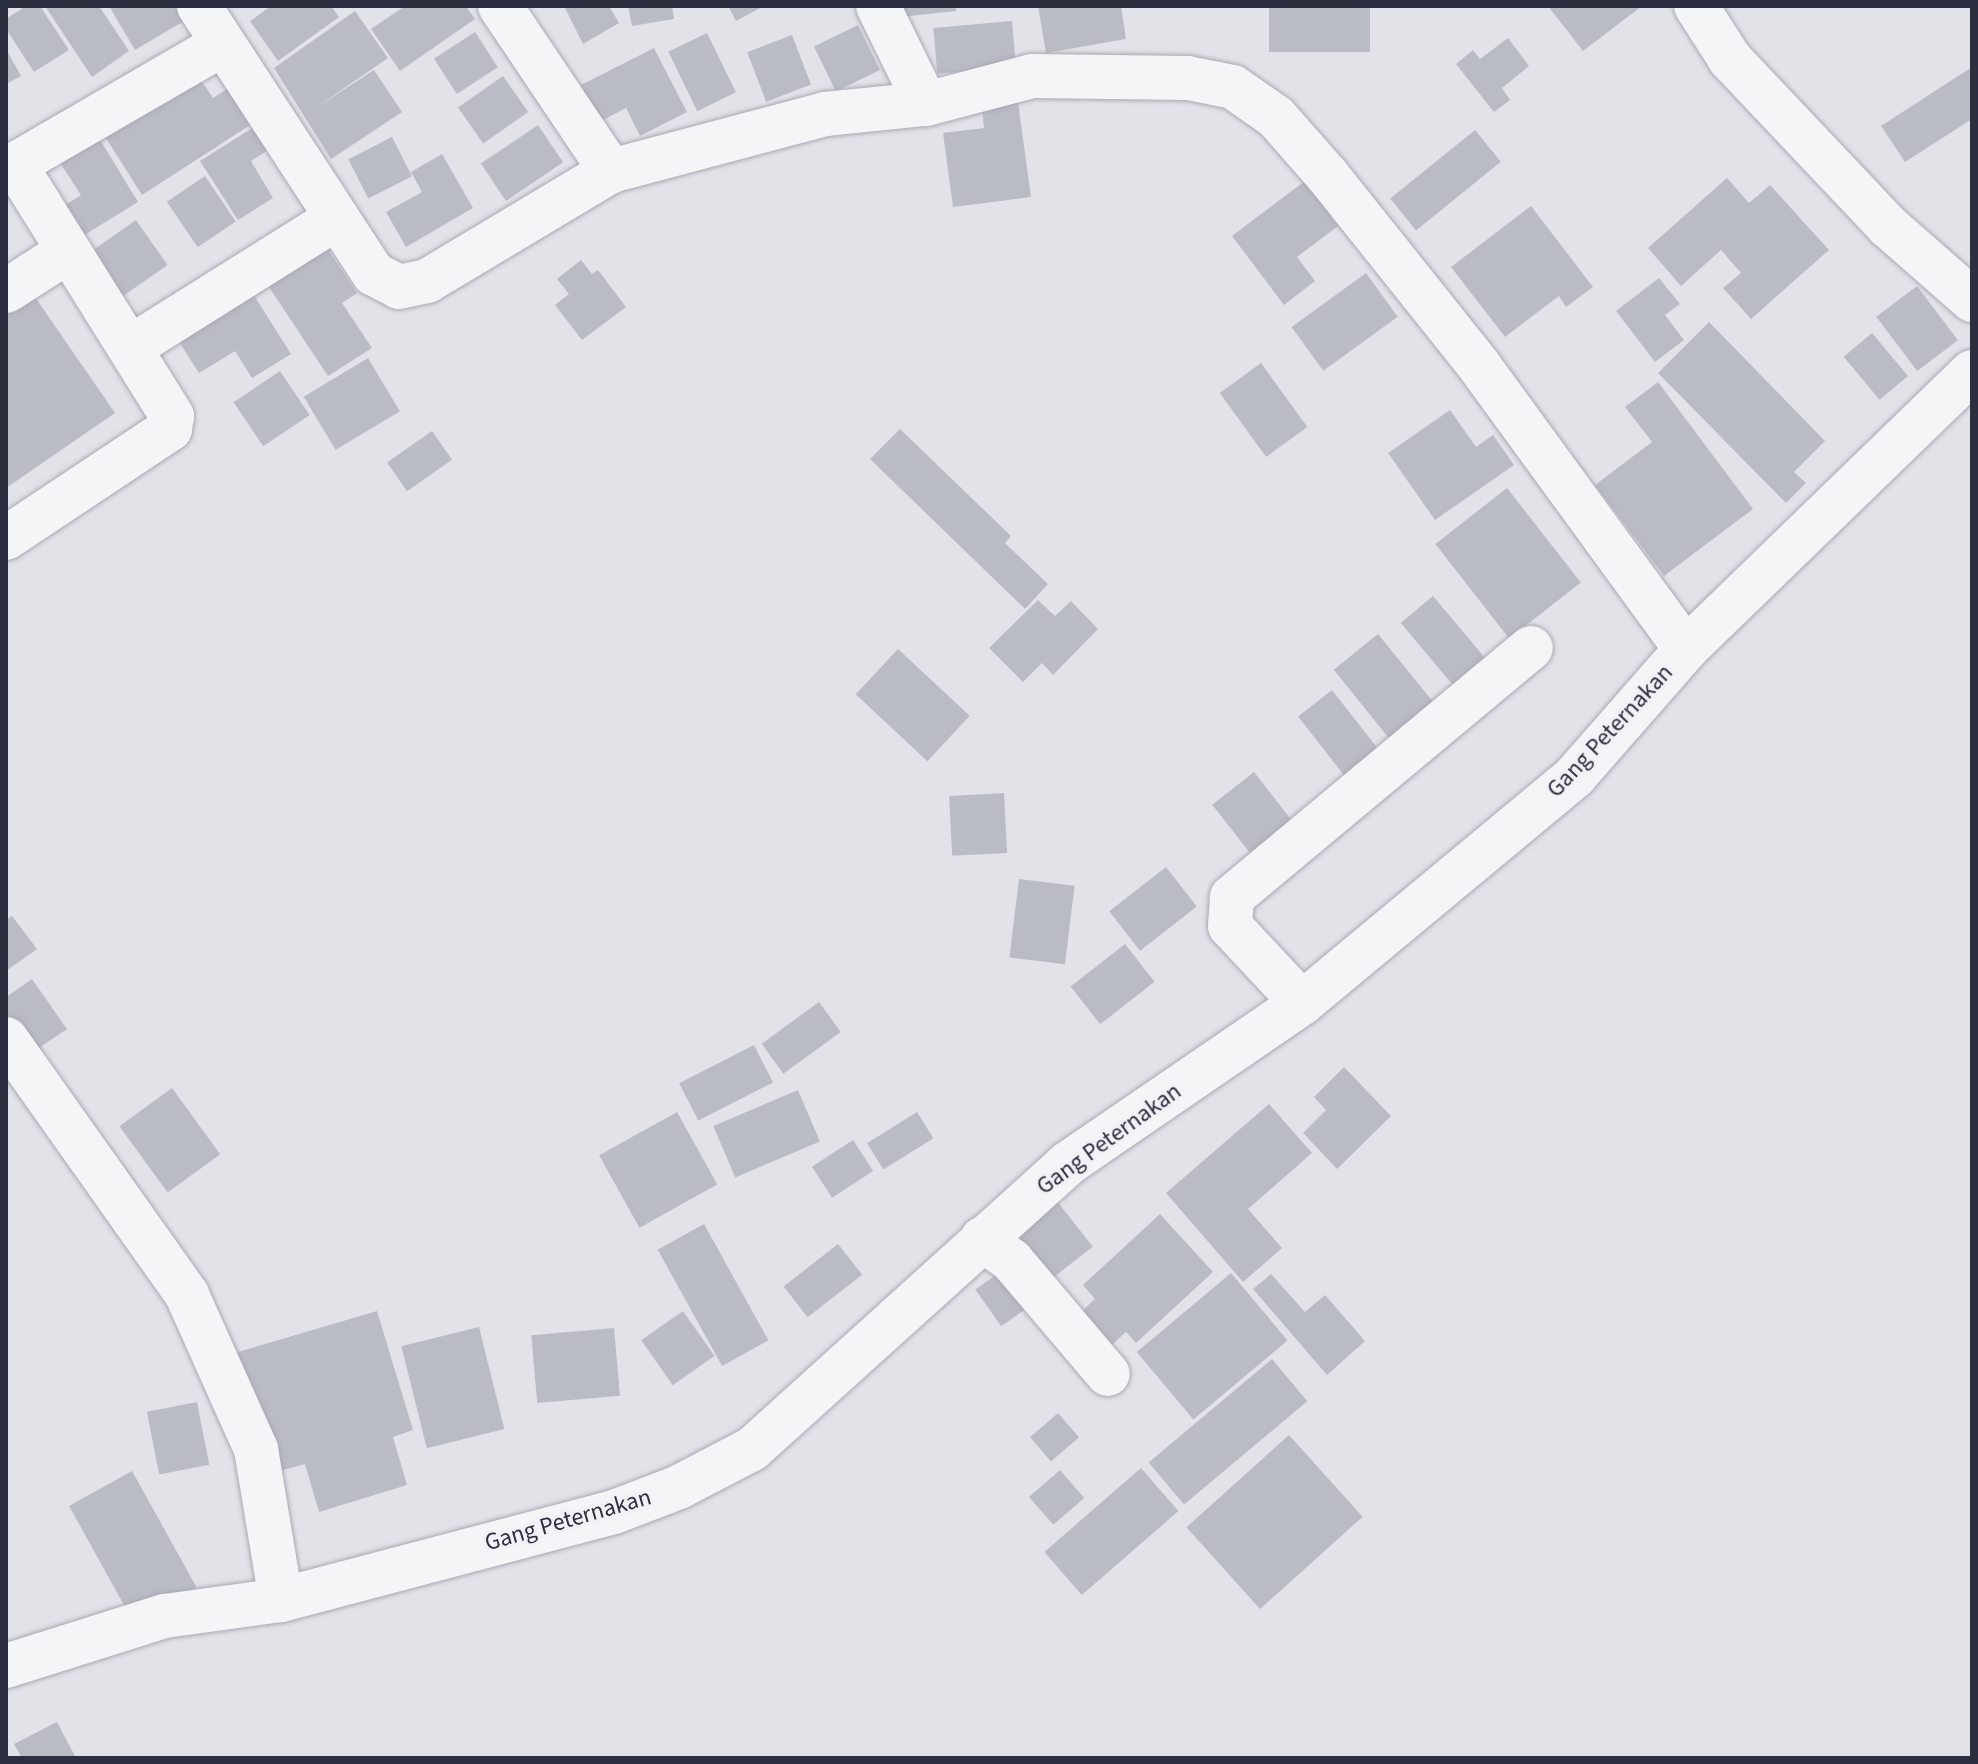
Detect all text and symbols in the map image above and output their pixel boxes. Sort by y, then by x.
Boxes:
street label: Gang Peternakan [1541,658,1679,804]
street label: Gang Peternakan [1031,1077,1187,1201]
street label: Gang Peternakan [482,1482,654,1558]

